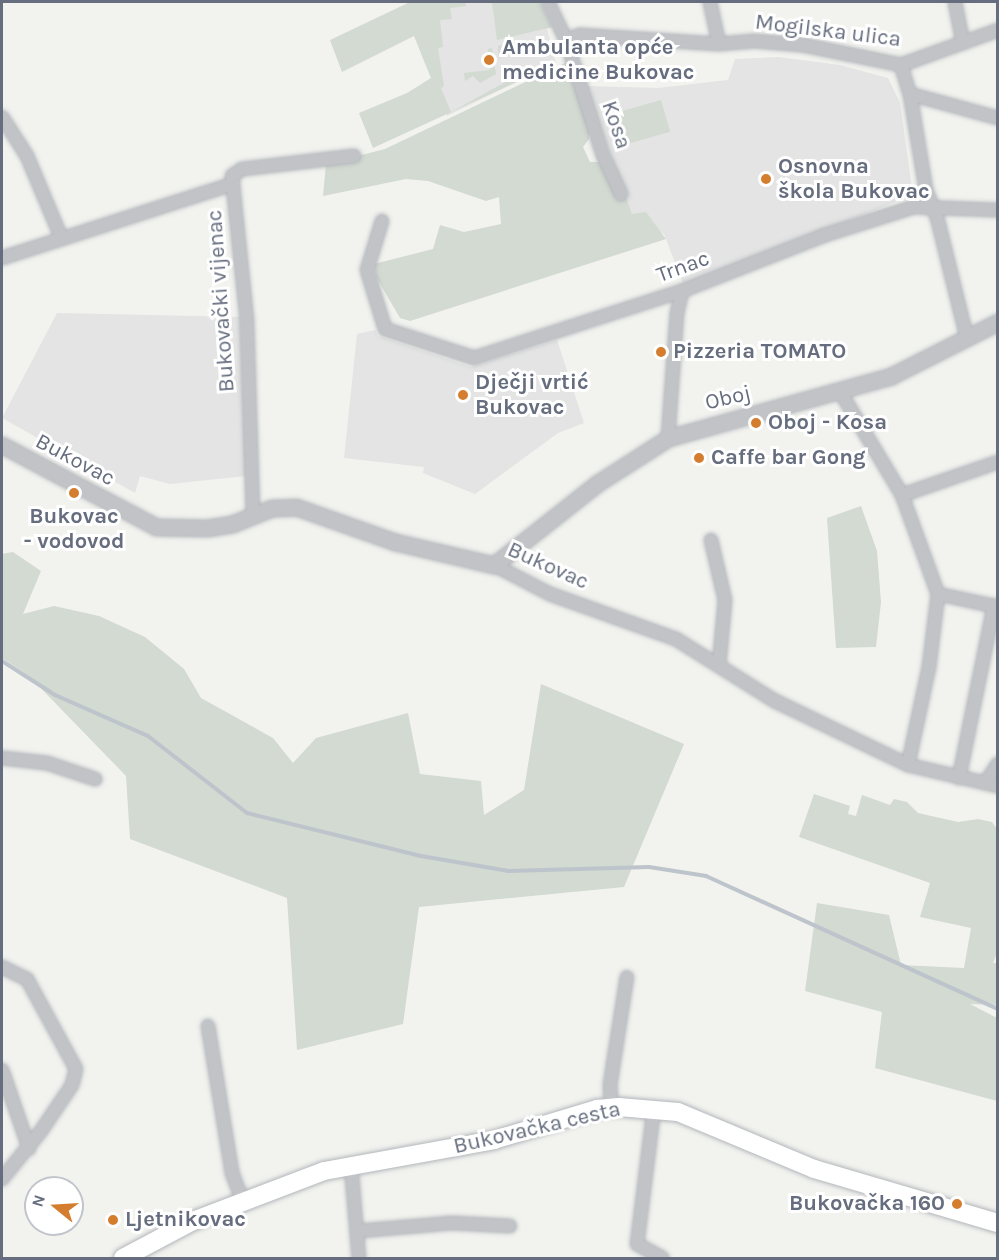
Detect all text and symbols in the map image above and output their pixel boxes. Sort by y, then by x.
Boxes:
street label: Mogilska ulica [754,9,902,53]
place label: Ambulanta opće medicine Bukovac [502,34,695,86]
marker: Ambulanta opće medicine Bukovac [480,51,498,69]
street label: Kosa [596,98,636,152]
place label: Osnovna škola Bukovac [778,153,930,204]
marker: Osnovna škola Bukovac [759,172,773,186]
street label: Bukovački vijenac [201,209,241,393]
street label: Trnac [653,245,713,289]
place label: Pizzeria TOMATO [673,339,846,365]
marker: Pizzeria TOMATO [654,345,668,359]
place label: Dječji vrtić Bukovac [475,369,589,420]
street label: Oboj [703,380,753,416]
marker: Dječji vrtić Bukovac [456,388,470,402]
place label: Oboj - Kosa [768,410,887,436]
marker: Oboj - Kosa [749,416,763,430]
street label: Bukovac [31,428,119,492]
place label: Caffe bar Gong [711,445,866,471]
marker: Caffe bar Gong [692,451,706,465]
marker: Bukovac - vodovod [67,486,81,500]
place label: Bukovac - vodovod [24,503,124,554]
street label: Bukovac [503,536,593,596]
street label: Bukovačka cesta [451,1096,623,1160]
north arrow [24,1176,84,1236]
place label: Bukovačka 160 [789,1191,945,1217]
text: N [27,1193,49,1209]
marker: Bukovačka 160 [950,1197,964,1211]
place label: Ljetnikovac [125,1207,246,1233]
marker: Ljetnikovac [106,1213,120,1227]

